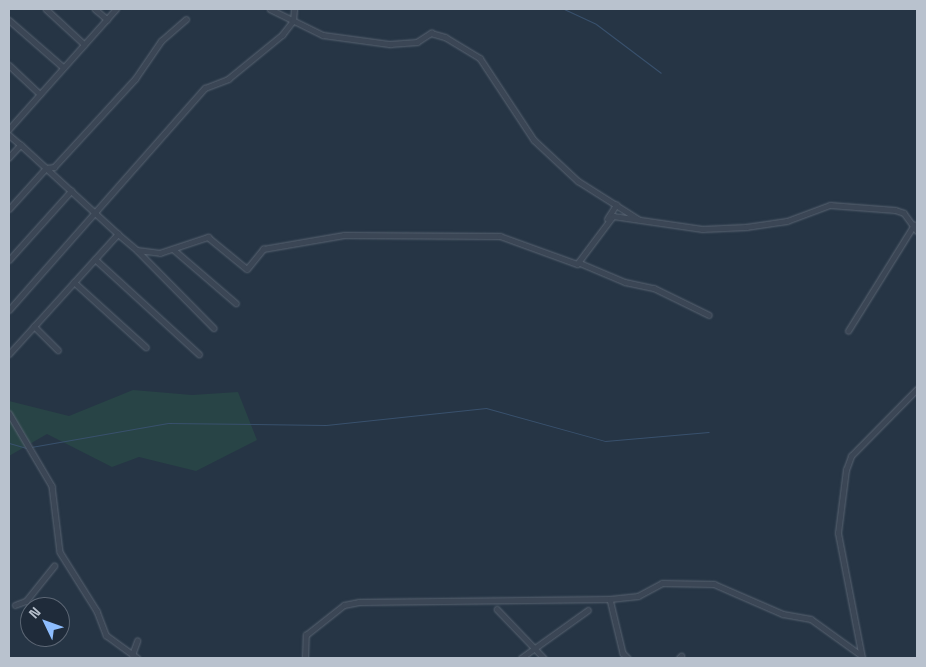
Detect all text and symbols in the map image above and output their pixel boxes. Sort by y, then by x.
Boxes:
north arrow [20,597,70,647]
text: N [25,603,44,622]

